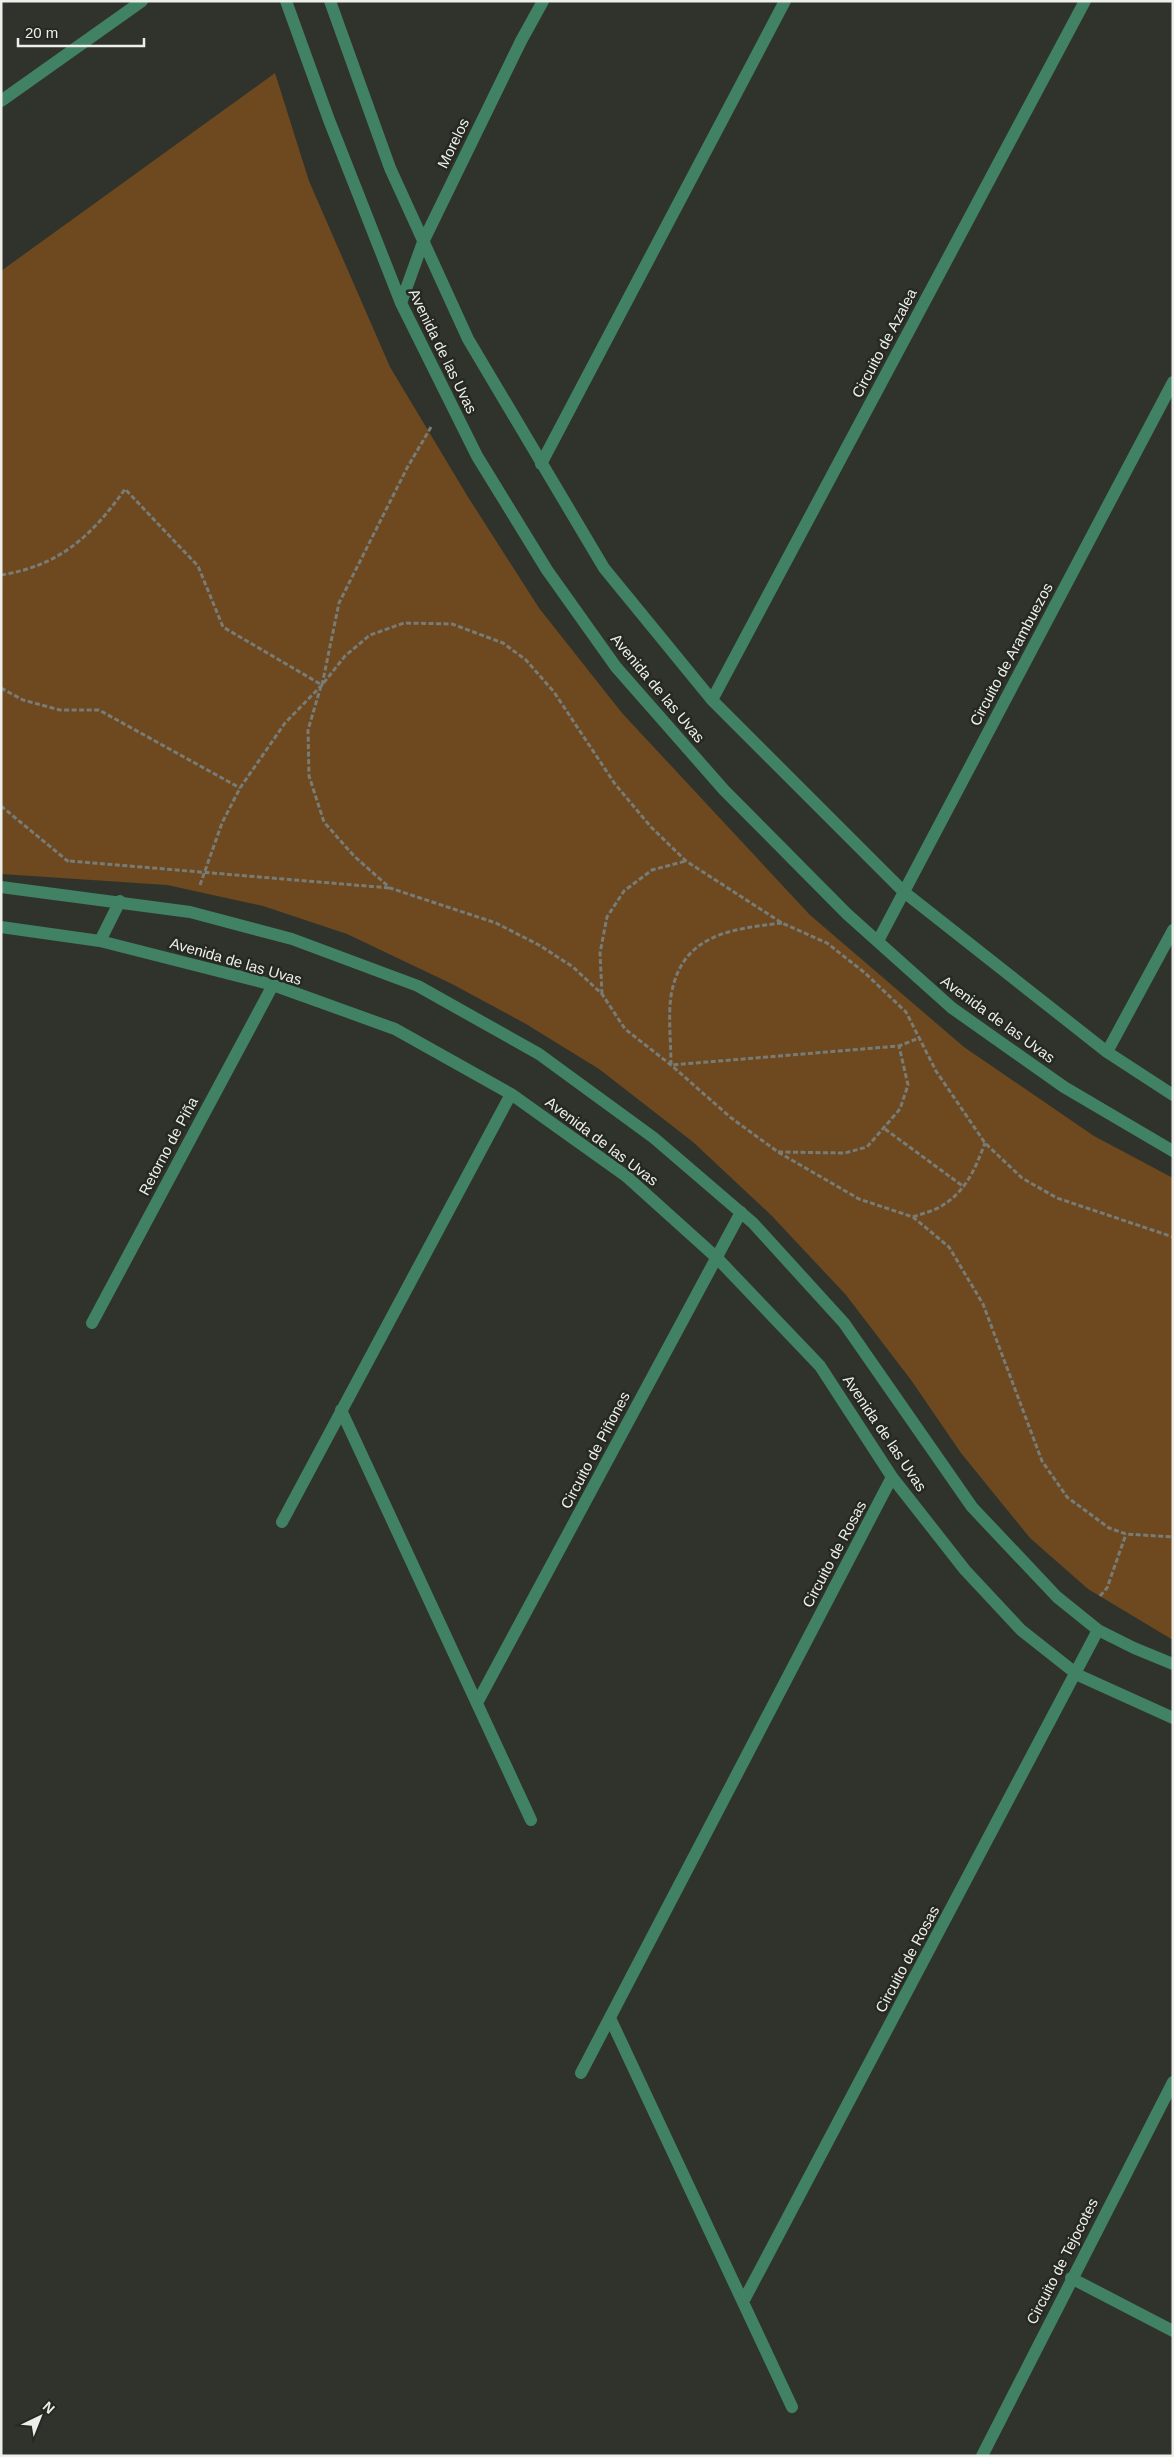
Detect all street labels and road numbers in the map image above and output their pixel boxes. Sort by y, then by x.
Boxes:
street label: Morelos [434,115,472,171]
street label: Circuito de Azalea [848,285,920,400]
street label: Avenida de las Uvas [405,286,481,416]
street label: Circuito de Arambuezos [966,580,1056,728]
street label: Avenida de las Uvas [608,630,708,746]
street label: Avenida de las Uvas [168,934,304,988]
street label: Avenida de las Uvas [938,972,1058,1066]
street label: Avenida de las Uvas [542,1093,662,1189]
street label: Retorno de Piña [135,1094,201,1198]
street label: Avenida de las Uvas [840,1372,930,1494]
street label: Circuito de Piñones [557,1389,633,1511]
street label: Circuito de Rosas [799,1498,869,1610]
street label: Circuito de Rosas [872,1903,942,2015]
street label: Circuito de Tejocotes [1023,2195,1101,2327]

